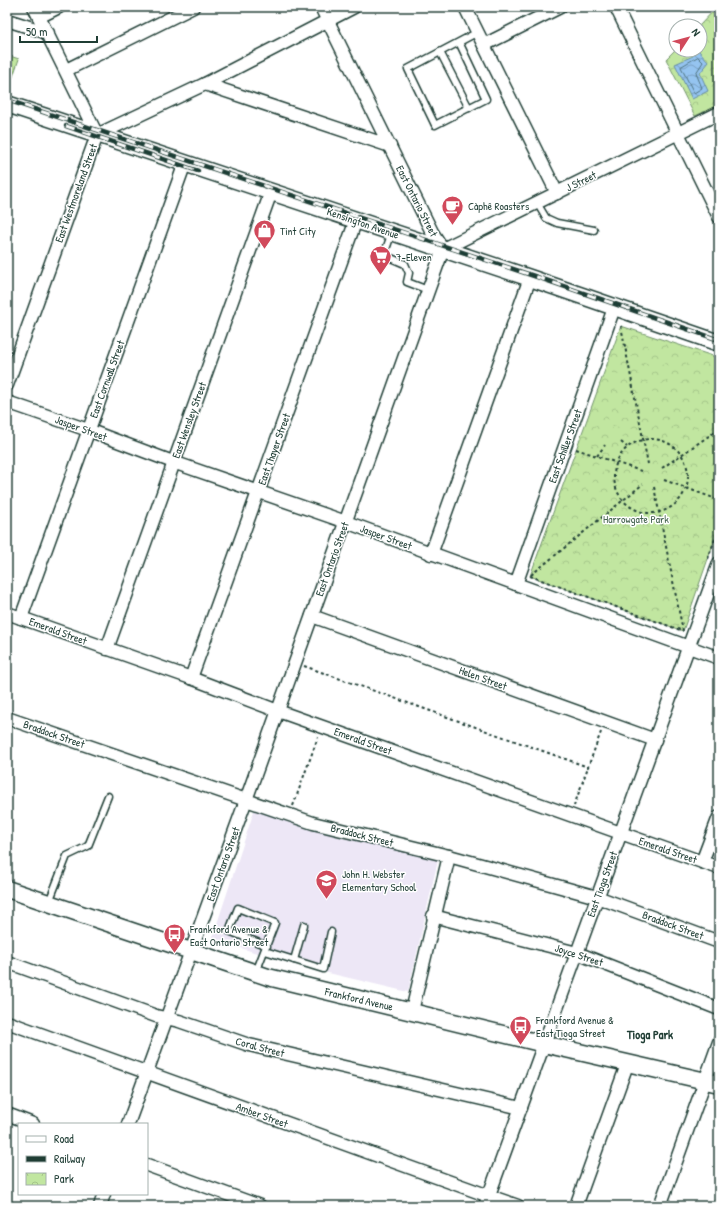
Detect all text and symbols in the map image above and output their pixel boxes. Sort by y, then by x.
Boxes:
scale bar [20,18,97,44]
north arrow [668,18,708,58]
text: 50 m [26,23,47,40]
text: N [689,26,704,39]
street label: East Westmoreland Street [52,142,100,244]
street label: East Ontario Street [393,163,441,239]
street label: J Street [563,168,599,194]
cafe icon: Càphê Roasters [440,193,466,226]
place label: Càphê Roasters [468,199,529,213]
street label: Kensington Avenue [325,204,401,242]
shop icon: Tint City [252,218,278,251]
place label: Tint City [280,224,316,238]
supermarket icon: 7-Eleven [368,244,394,277]
place label: 7-Eleven [396,250,432,264]
street label: East Cornwall Street [86,338,128,420]
street label: East Wensley Street [169,380,209,460]
street label: East Schiller Street [545,407,585,485]
street label: East Thayer Street [255,411,294,487]
street label: Jasper Street [53,412,109,444]
park label: Harrowgate Park [603,512,669,526]
street label: East Ontario Street [312,520,352,598]
street label: Jasper Street [358,521,414,553]
street label: Emerald Street [27,614,89,648]
street label: Helen Street [457,663,509,693]
street label: Braddock Street [21,717,87,751]
street label: Emerald Street [332,724,394,758]
street label: Braddock Street [329,820,395,850]
street label: East Ontario Street [203,825,243,903]
street label: Emerald Street [637,834,699,867]
street label: East Tioga Street [584,849,620,919]
school or university icon: John H. Webster Elementary School [314,867,340,900]
place label: John H. Webster Elementary School [342,867,416,894]
street label: Braddock Street [640,907,706,943]
bus stop icon: Frankford Avenue & East Ontario Street [162,922,188,955]
place label: Frankford Avenue & East Ontario Street [189,922,268,949]
street label: Joyce Street [553,941,605,969]
street label: Frankford Avenue [323,984,395,1014]
bus stop icon: Frankford Avenue & East Tioga Street [508,1013,534,1046]
place label: Frankford Avenue & East Tioga Street [535,1013,614,1040]
district label: Tioga Park [626,1026,673,1044]
street label: Coral Street [234,1034,286,1060]
street label: Amber Street [234,1099,290,1131]
legend [18,1123,148,1195]
text: Road [54,1130,74,1147]
text: Railway [54,1150,85,1167]
text: Park [54,1170,74,1187]

